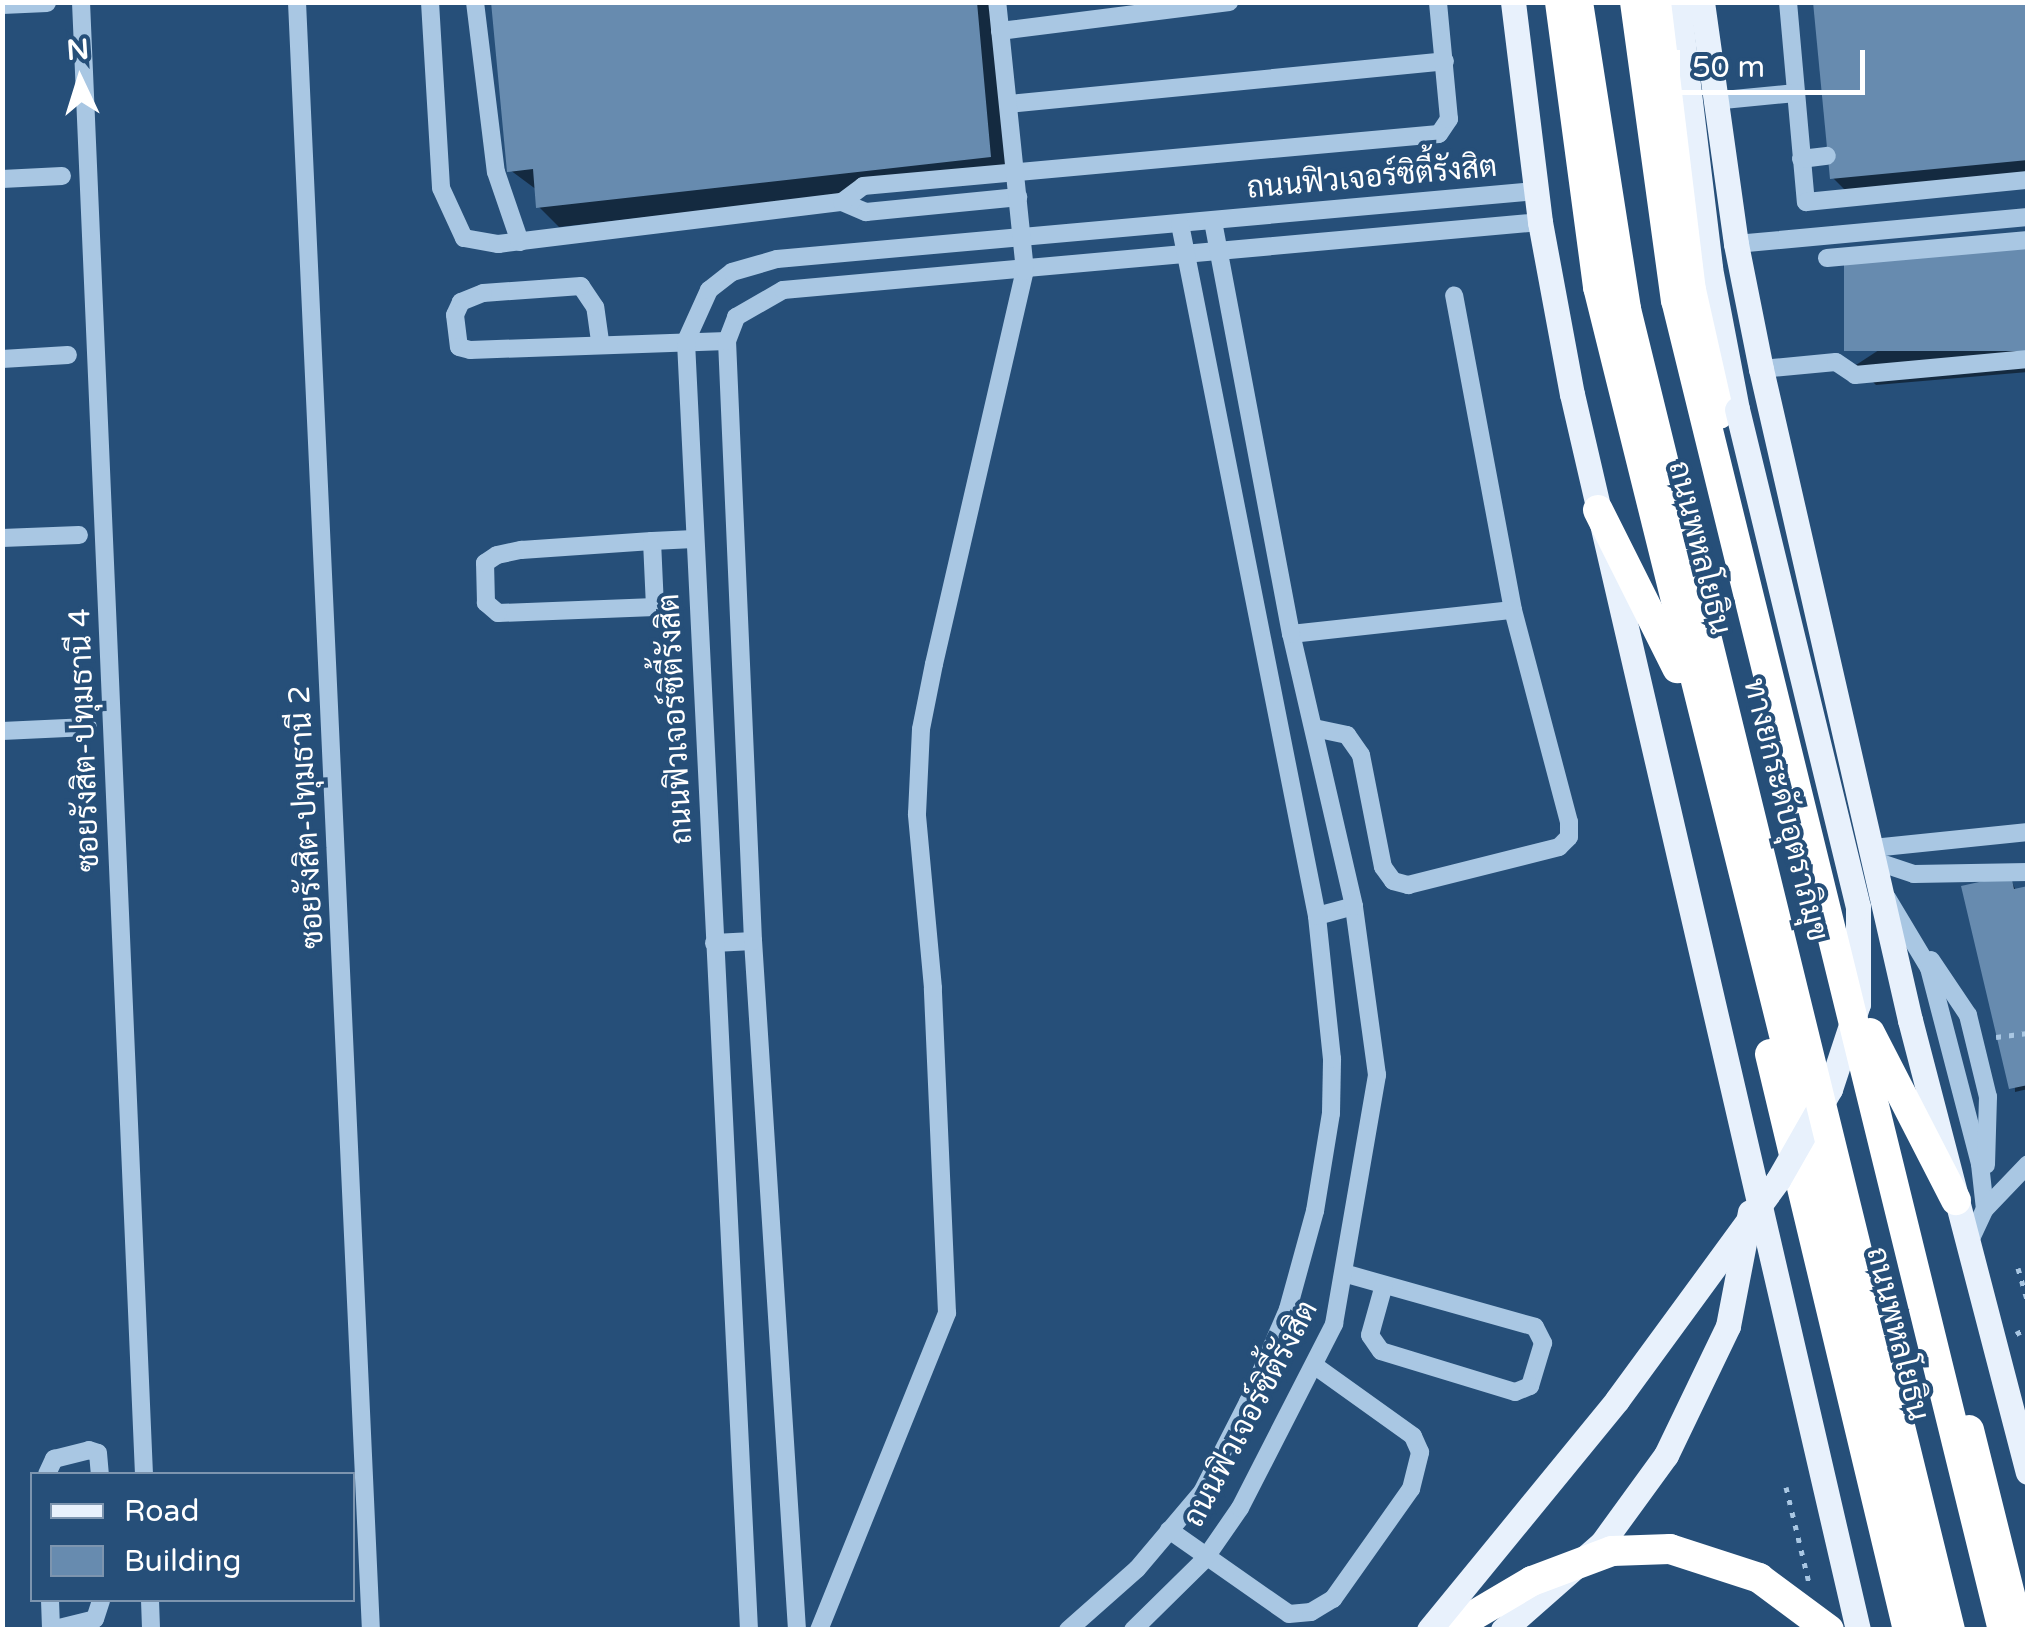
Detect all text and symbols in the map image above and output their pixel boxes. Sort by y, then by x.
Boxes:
north arrow [30,30,130,130]
scale bar [1680,30,1870,92]
text: N [65,32,90,68]
text: 50 m [1692,49,1765,86]
street label: ถนนฟิวเจอร์ซิตี้รังสิต [1245,149,1499,207]
street label: ถนนพหลโยธิน [1660,457,1738,639]
street label: ถนนฟิวเจอร์ซิตี้รังสิต [651,593,701,845]
street label: ซอยรังสิต-ปทุมธานี 4 [62,608,108,872]
street label: ทางยกระดับอุตราภิมุข [1735,675,1835,945]
street label: ซอยรังสิต-ปทุมธานี 2 [282,684,332,950]
street label: ถนนพหลโยธิน [1858,1243,1936,1425]
street label: ถนนฟิวเจอร์ซิตี้รังสิต [1176,1295,1326,1533]
legend [30,1472,355,1602]
text: Road [124,1493,199,1530]
text: Building [124,1543,241,1580]

